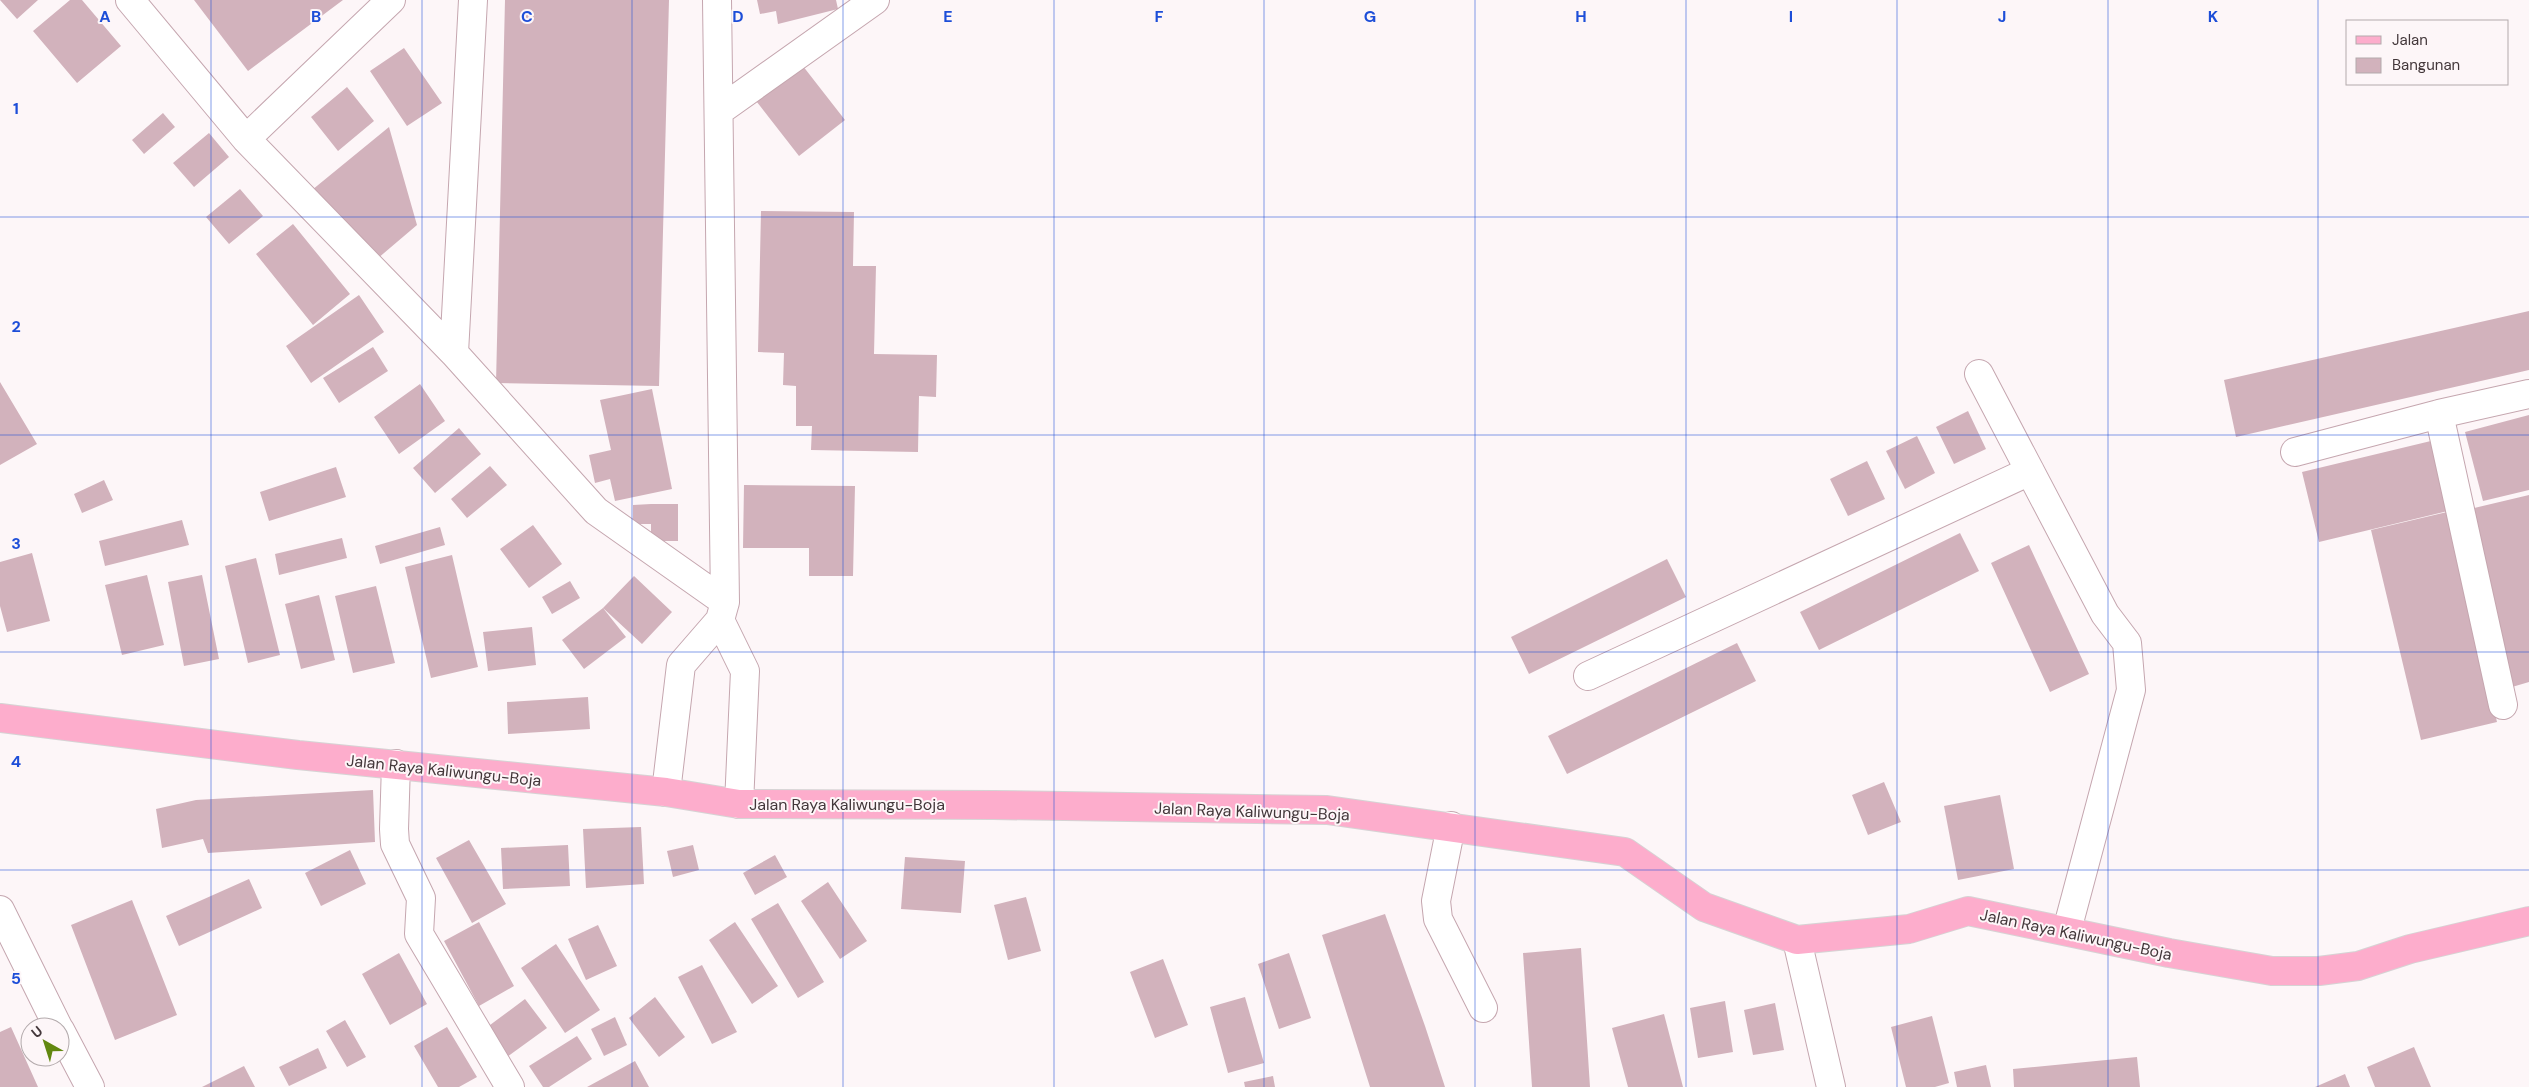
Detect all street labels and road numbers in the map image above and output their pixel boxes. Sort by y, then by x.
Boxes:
street label: Jalan Raya Kaliwungu-Boja [346,750,542,791]
street label: Jalan Raya Kaliwungu-Boja [749,794,945,815]
street label: Jalan Raya Kaliwungu-Boja [1154,798,1350,825]
street label: Jalan Raya Kaliwungu-Boja [1978,904,2174,965]

